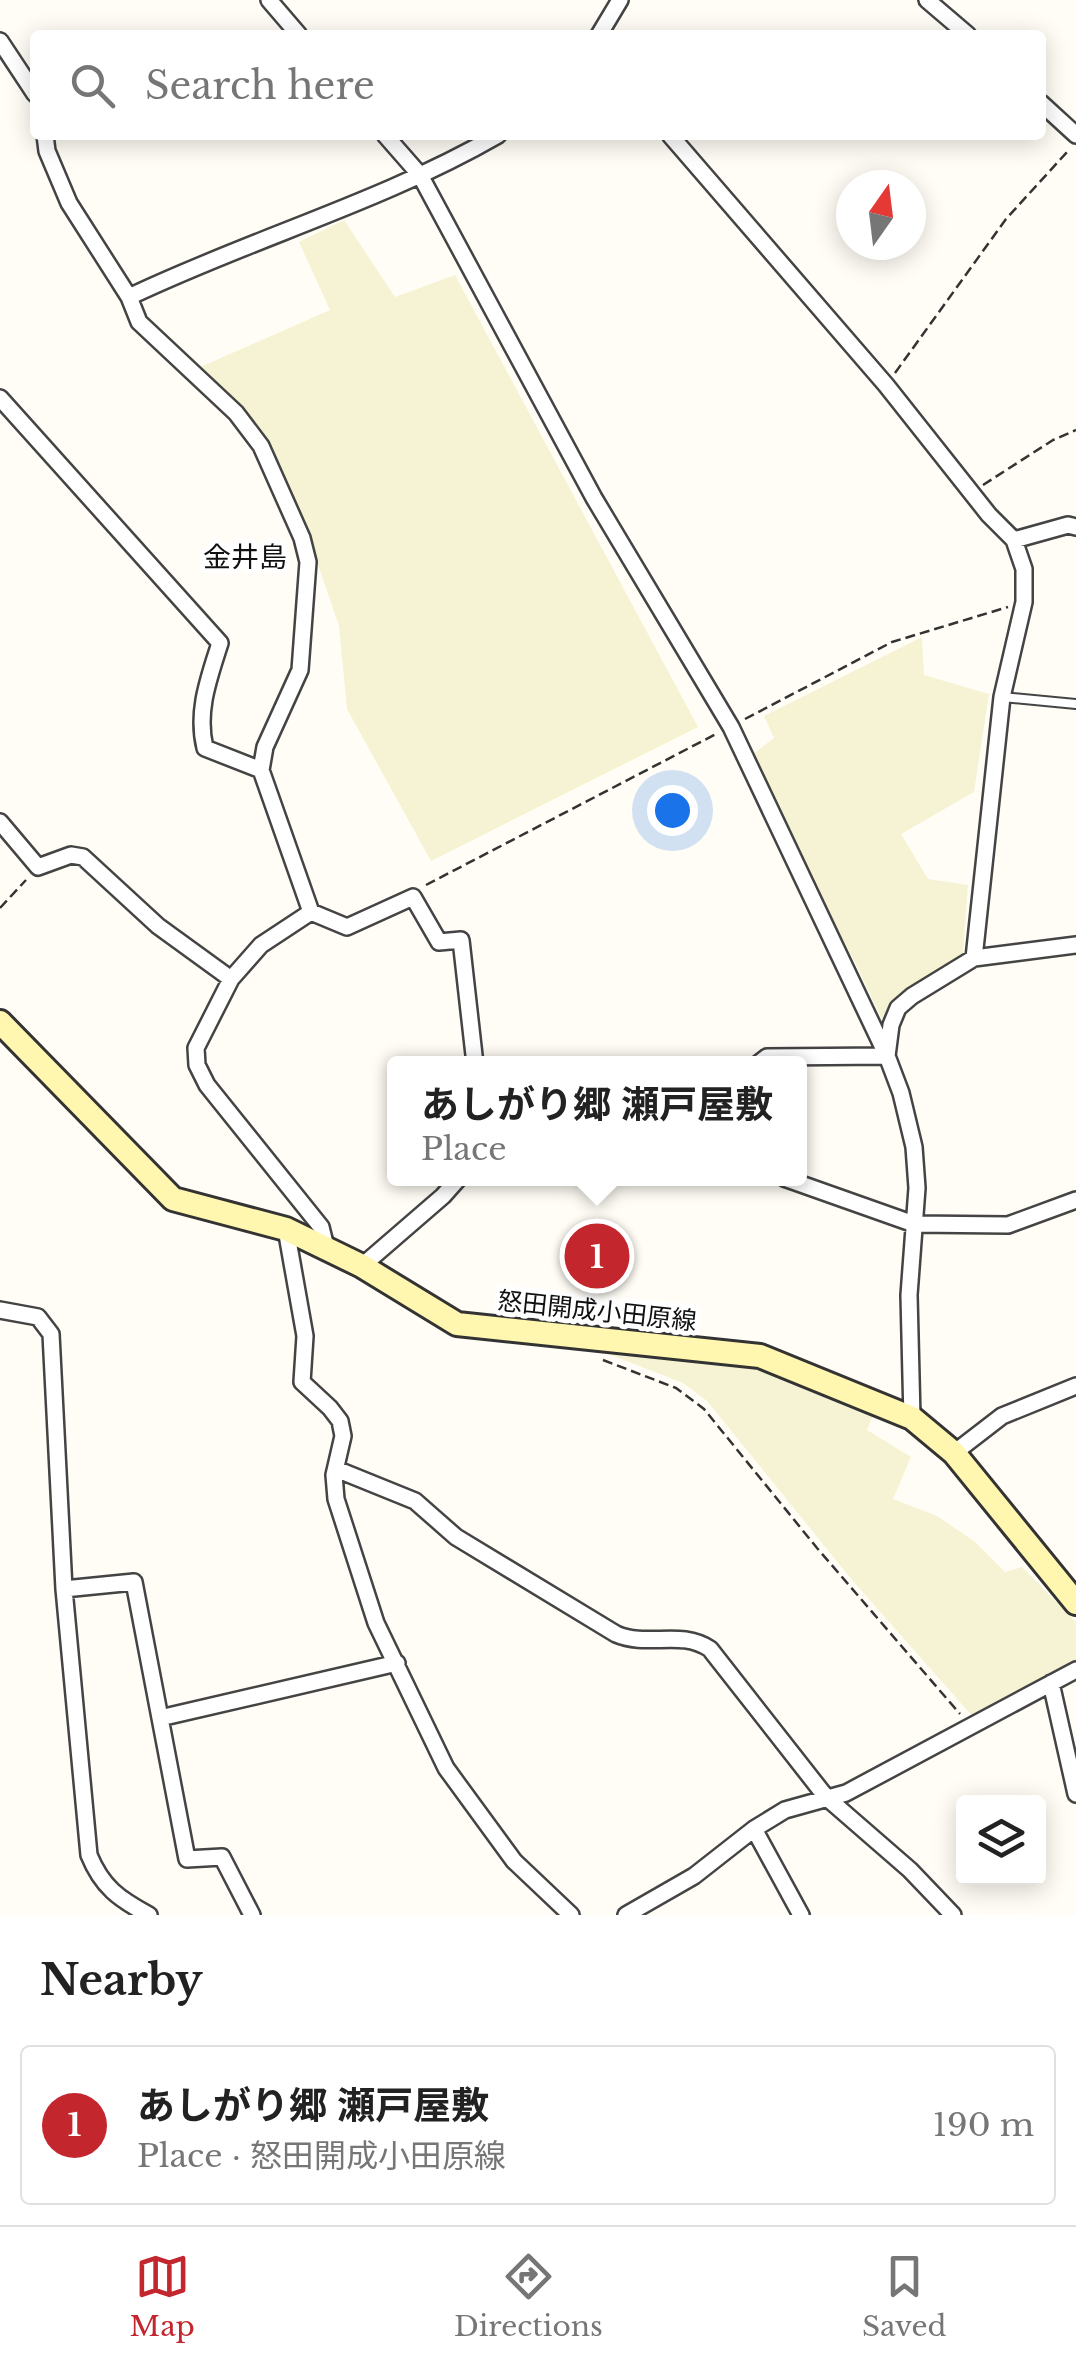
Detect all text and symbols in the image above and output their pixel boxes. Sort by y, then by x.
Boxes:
search box [30,30,1046,140]
icon: search [65,58,120,113]
text: Search here [145,62,375,109]
north arrow [836,170,926,260]
district label: 金井島 [203,540,287,575]
your location [647,785,698,836]
popup [387,1056,807,1186]
text: あしがり郷 瀬戸屋敷 [421,1081,773,1128]
text: Place [421,1129,507,1169]
pin: 1 [564,1218,630,1294]
street label: 怒田開成小田原線 [496,1285,698,1337]
map controls [956,1795,1046,1885]
button: layers [956,1795,1046,1885]
text: Nearby [40,1954,203,2006]
text: あしがり郷 瀬戸屋敷 [137,2082,489,2129]
text: 1 [68,2105,81,2145]
text: 190 m [933,2105,1034,2145]
text: Place · 怒田開成小田原線 [137,2136,506,2176]
tab: Map [130,2249,195,2344]
tab: Directions [454,2249,603,2344]
tab: Saved [862,2249,946,2344]

